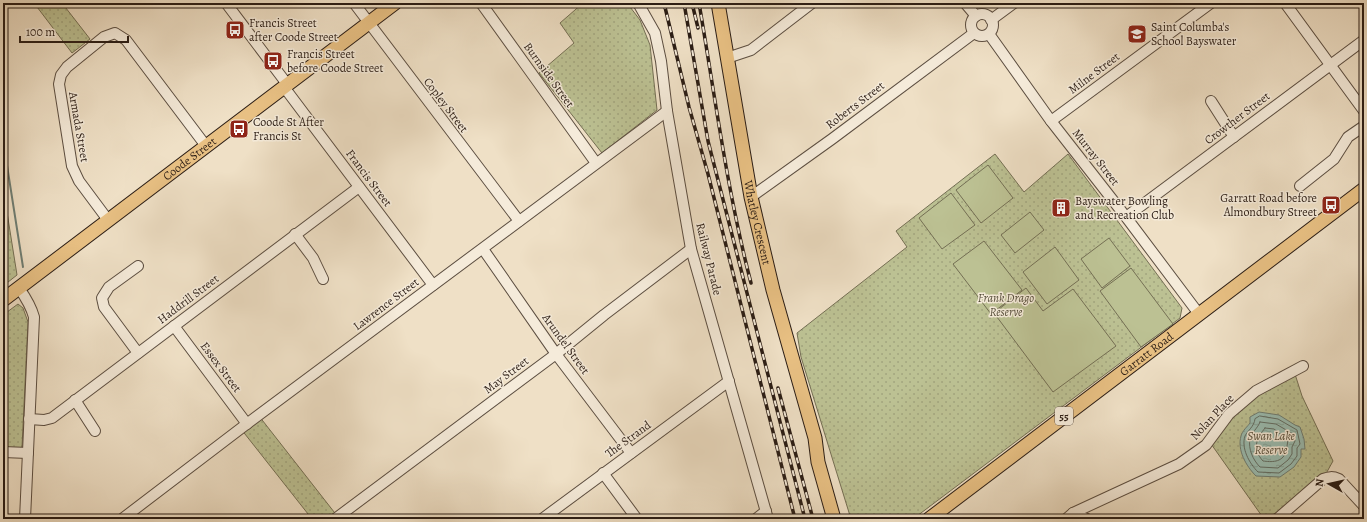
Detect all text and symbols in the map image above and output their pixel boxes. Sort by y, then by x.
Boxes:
place label: Francis Street after Coode Street [249,15,338,45]
scale bar [20,18,128,44]
bus stop icon: Francis Street after Coode Street [224,19,246,41]
place label: Saint Columba's School Bayswater [1151,19,1237,49]
school or university icon: Saint Columba's School Bayswater [1126,23,1148,45]
text: 100 m [26,24,55,40]
street label: Burnside Street [520,39,578,111]
place label: Francis Street before Coode Street [287,46,383,76]
street label: Milne Street [1065,48,1123,98]
bus stop icon: Francis Street before Coode Street [262,50,284,72]
street label: Copley Street [420,74,472,136]
street label: Roberts Street [822,78,888,132]
street label: Crowther Street [1201,88,1273,148]
street label: Armada Street [65,90,93,163]
place label: Coode St After Francis St [253,114,324,144]
bus stop icon: Coode St After Francis St [228,118,250,140]
street label: Murray Street [1069,125,1123,189]
street label: Coode Street [160,133,220,184]
street label: Francis Street [342,146,396,210]
street label: Whatley Crescent [740,178,775,266]
place label: Garratt Road before Almondbury Street [1220,190,1317,220]
place label: Bayswater Bowling and Recreation Club [1075,193,1174,223]
bus stop icon: Garratt Road before Almondbury Street [1320,194,1342,216]
building icon: Bayswater Bowling and Recreation Club [1050,197,1072,219]
street label: Railway Parade [692,221,726,297]
street label: Haddrill Street [154,271,222,327]
street label: Lawrence Street [350,274,422,334]
park label: Frank Drago Reserve [978,290,1034,320]
street label: Arundel Street [538,310,593,377]
street label: Garratt Road [1116,328,1177,380]
street label: Essex Street [197,338,245,396]
street label: May Street [480,353,532,397]
street label: Nolan Place [1187,391,1237,443]
road number: 55 [1055,407,1073,425]
street label: The Strand [602,417,655,461]
park label: Swan Lake Reserve [1247,428,1296,458]
north arrow [1309,464,1349,504]
text: N [1312,478,1328,488]

